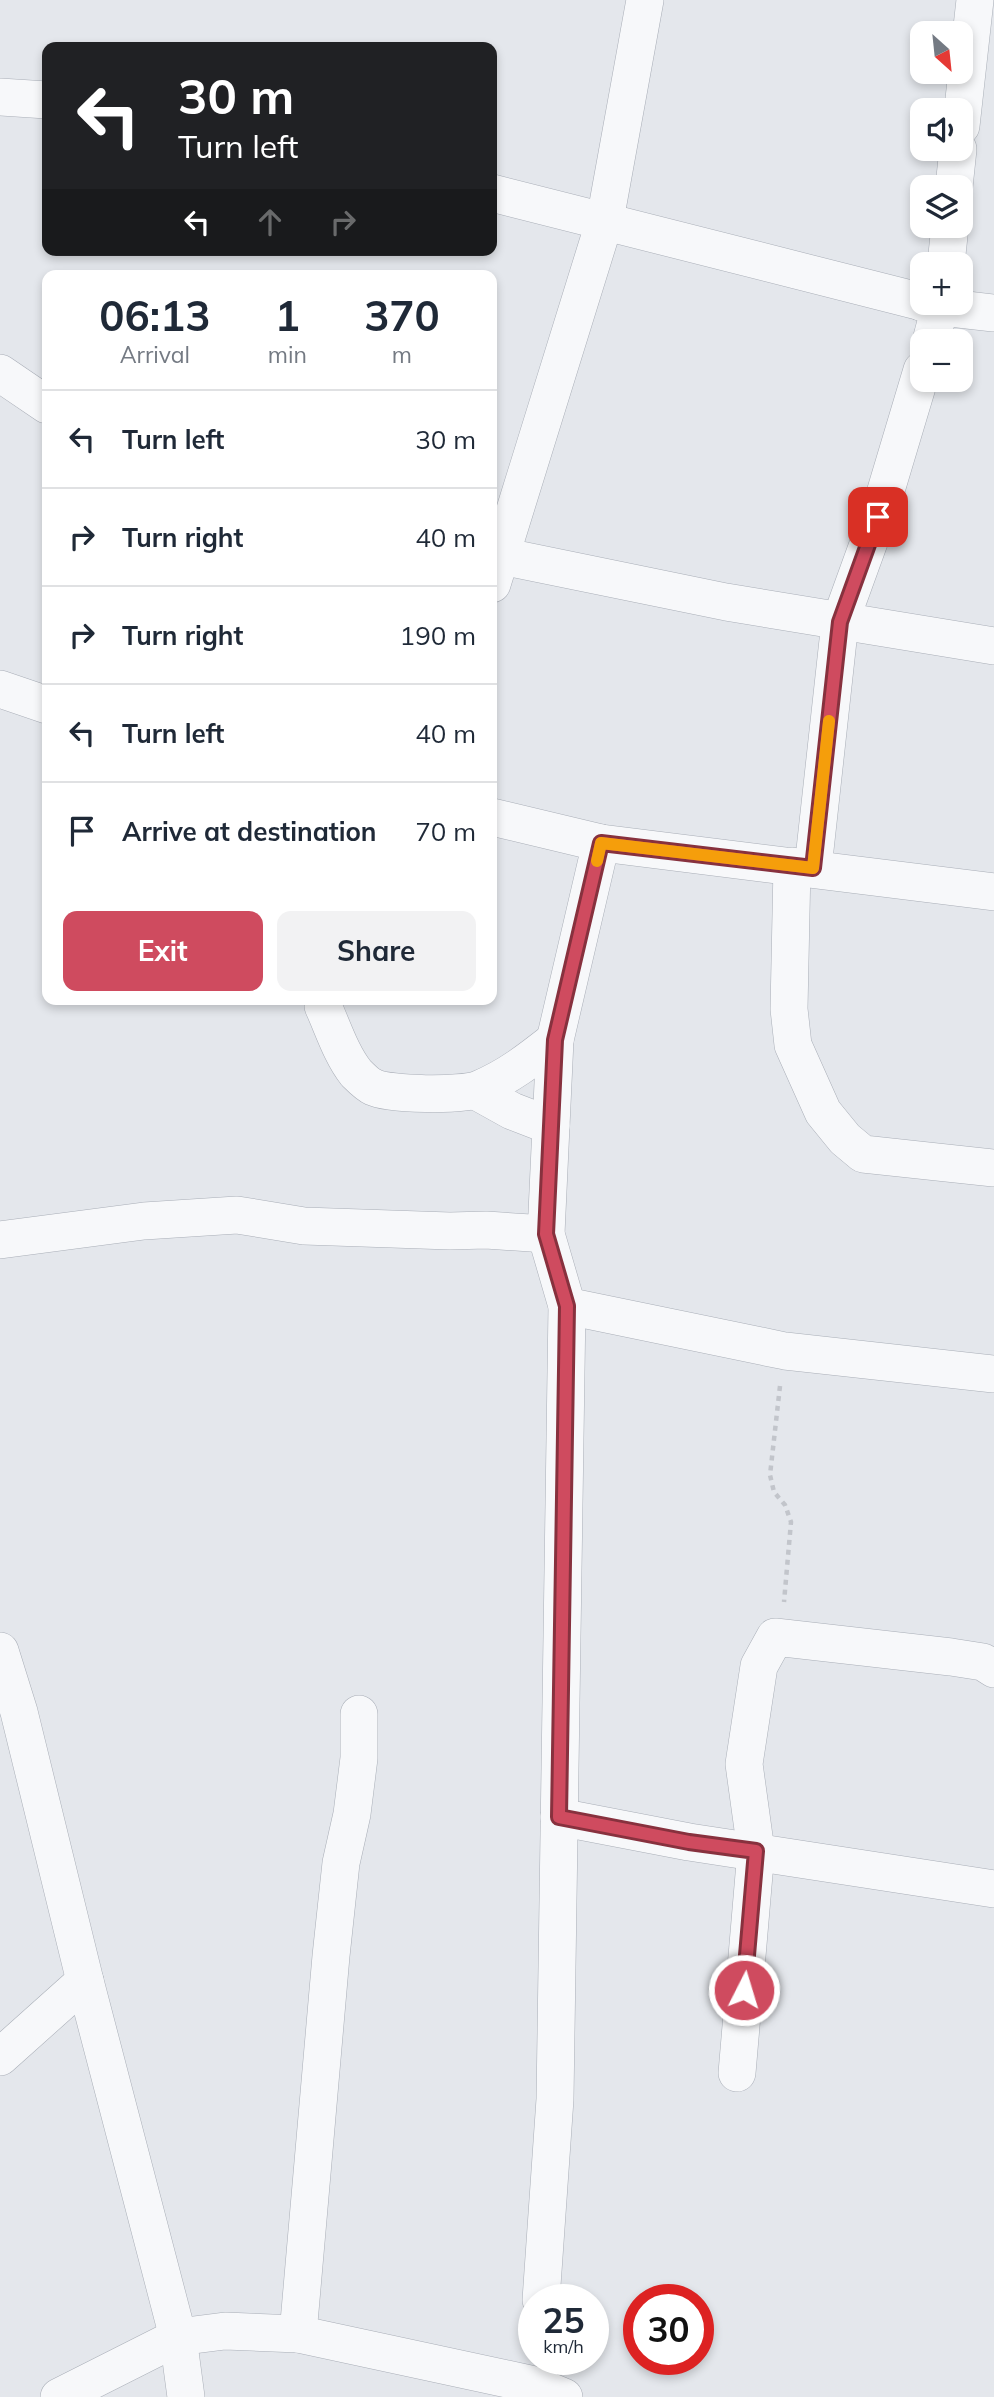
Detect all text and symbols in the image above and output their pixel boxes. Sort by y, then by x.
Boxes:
north arrow [910,21,973,84]
map controls [910,21,973,392]
text: 30 m [178,65,294,126]
icon: left [63,70,154,161]
button: sound [910,98,973,161]
text: Turn left [178,126,298,166]
button: layers [910,175,973,238]
icon: left [178,203,216,241]
icon: ahead [251,203,289,241]
icon: right [324,203,362,241]
button: + [910,252,973,315]
text: 06:13 [99,289,210,342]
text: 1 [275,289,300,342]
text: 370 [364,289,440,342]
button: − [910,329,973,392]
text: Arrival [120,340,190,369]
text: min [268,340,307,369]
text: m [392,340,412,369]
icon: left [63,420,101,458]
text: Turn left [122,423,224,456]
text: 30 m [415,423,476,456]
pin [848,487,908,547]
icon: arrive [859,498,897,536]
icon: right [63,518,101,556]
text: Turn right [122,521,243,554]
text: 40 m [415,521,476,554]
icon: right [63,616,101,654]
text: Turn right [122,619,243,652]
text: 190 m [400,619,476,652]
icon: left [63,714,101,752]
text: Turn left [122,717,224,750]
text: 40 m [415,717,476,750]
icon: arrive [63,812,101,850]
text: Arrive at destination [122,815,377,848]
text: 70 m [415,815,476,848]
button: Exit [63,911,263,991]
button: Share [277,911,476,991]
position arrow [707,1953,781,2027]
speed limit sign: 30 [623,2284,714,2375]
text: 25 [542,2298,585,2342]
text: km/h [543,2335,584,2358]

